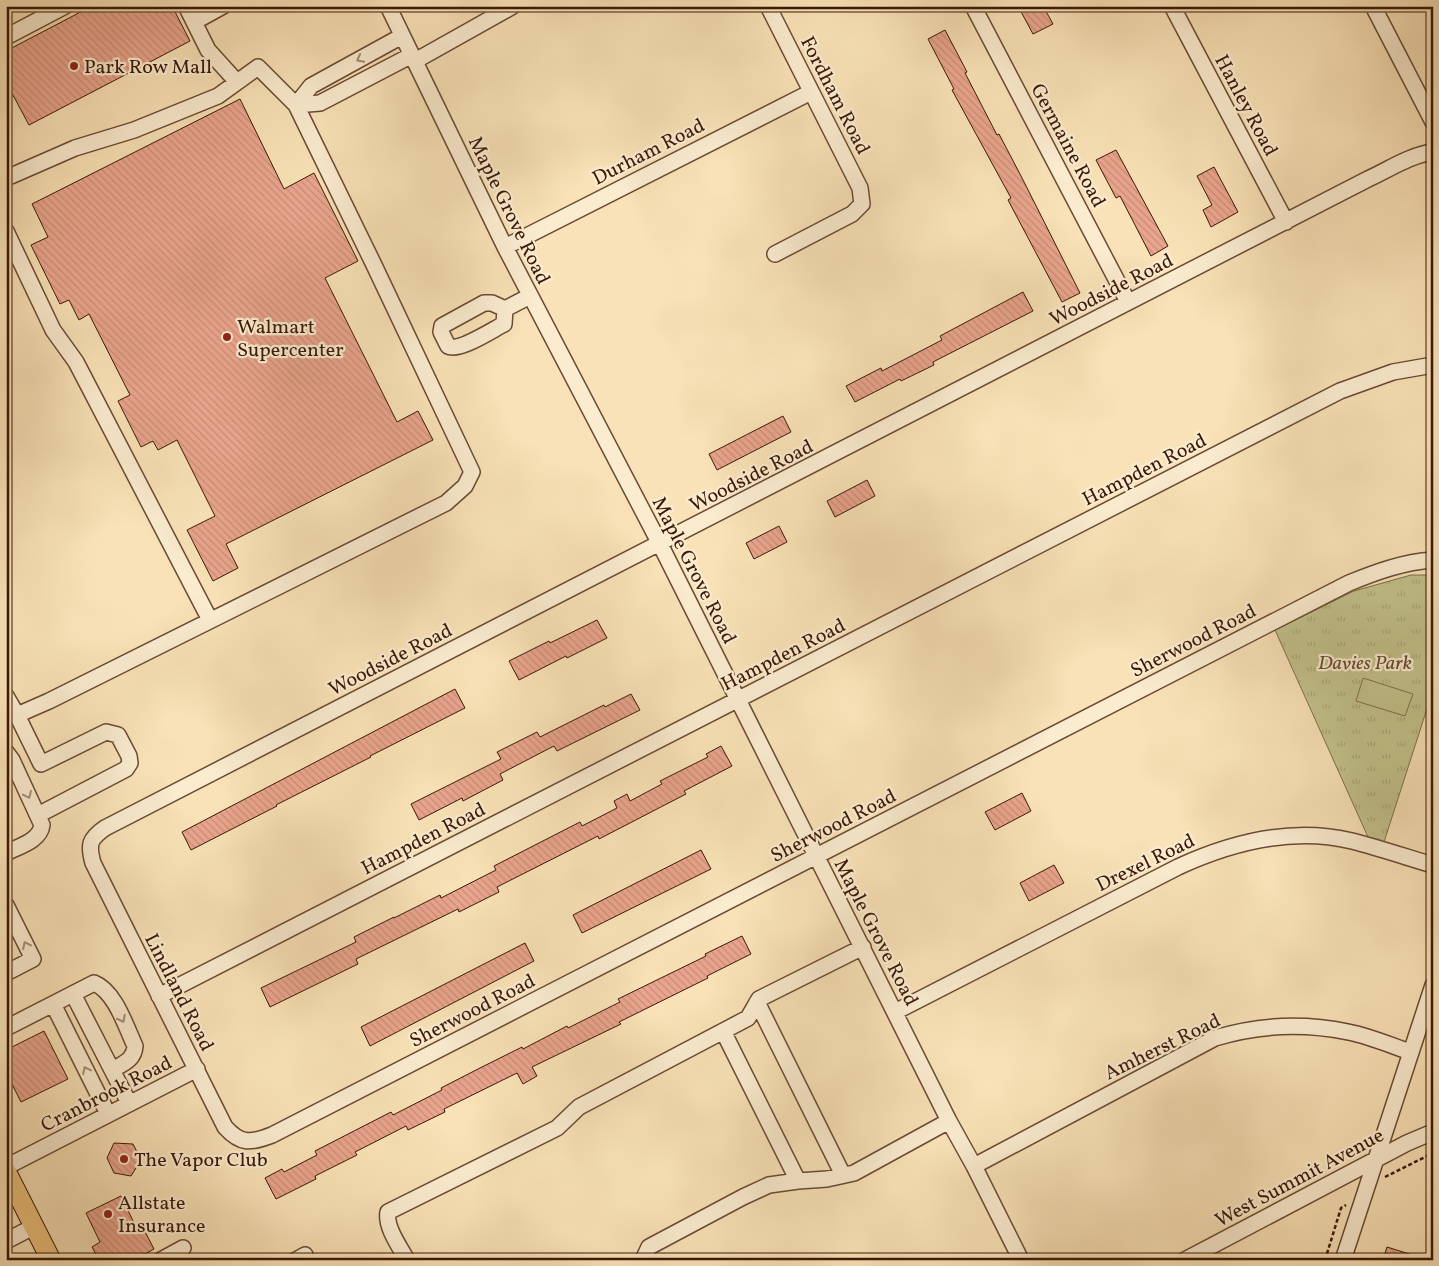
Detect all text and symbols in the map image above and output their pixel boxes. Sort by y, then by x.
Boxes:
street label: Fordham Road [792,32,876,160]
street label: Hanley Road [1207,50,1284,162]
one-way arrow [356,53,365,63]
place label: Park Row Mall [84,54,212,82]
marker: Park Row Mall [68,60,80,72]
street label: Germaine Road [1023,79,1112,213]
street label: Durham Road [588,112,710,193]
street label: Maple Grove Road [460,132,556,290]
street label: Woodside Road [1045,248,1179,334]
place label: Walmart Supercenter [237,314,344,365]
marker: Walmart Supercenter [221,331,233,343]
street label: Hampden Road [1078,427,1212,514]
street label: Woodside Road [685,434,819,520]
street label: Maple Grove Road [644,492,742,649]
street label: Sherwood Road [1126,598,1262,686]
street label: Hampden Road [717,612,851,699]
street label: Woodside Road [324,618,458,704]
park label: Davies Park [1318,650,1412,678]
street label: Sherwood Road [766,783,902,871]
one-way arrow [22,790,32,799]
street label: Hampden Road [357,796,491,883]
street label: Drexel Road [1092,828,1200,900]
street label: Maple Grove Road [826,854,924,1011]
street label: Lindland Road [137,929,220,1057]
one-way arrow [22,941,32,950]
street label: Sherwood Road [405,968,541,1056]
street label: Amherst Road [1100,1008,1226,1088]
one-way arrow [116,1014,126,1023]
street label: Cranbrook Road [36,1050,177,1140]
one-way arrow [82,1067,92,1076]
street label: West Summit Avenue [1211,1122,1389,1235]
place label: The Vapor Club [134,1147,268,1175]
marker: The Vapor Club [118,1153,130,1165]
place label: Allstate Insurance [118,1190,206,1241]
marker: Allstate Insurance [102,1208,114,1220]

